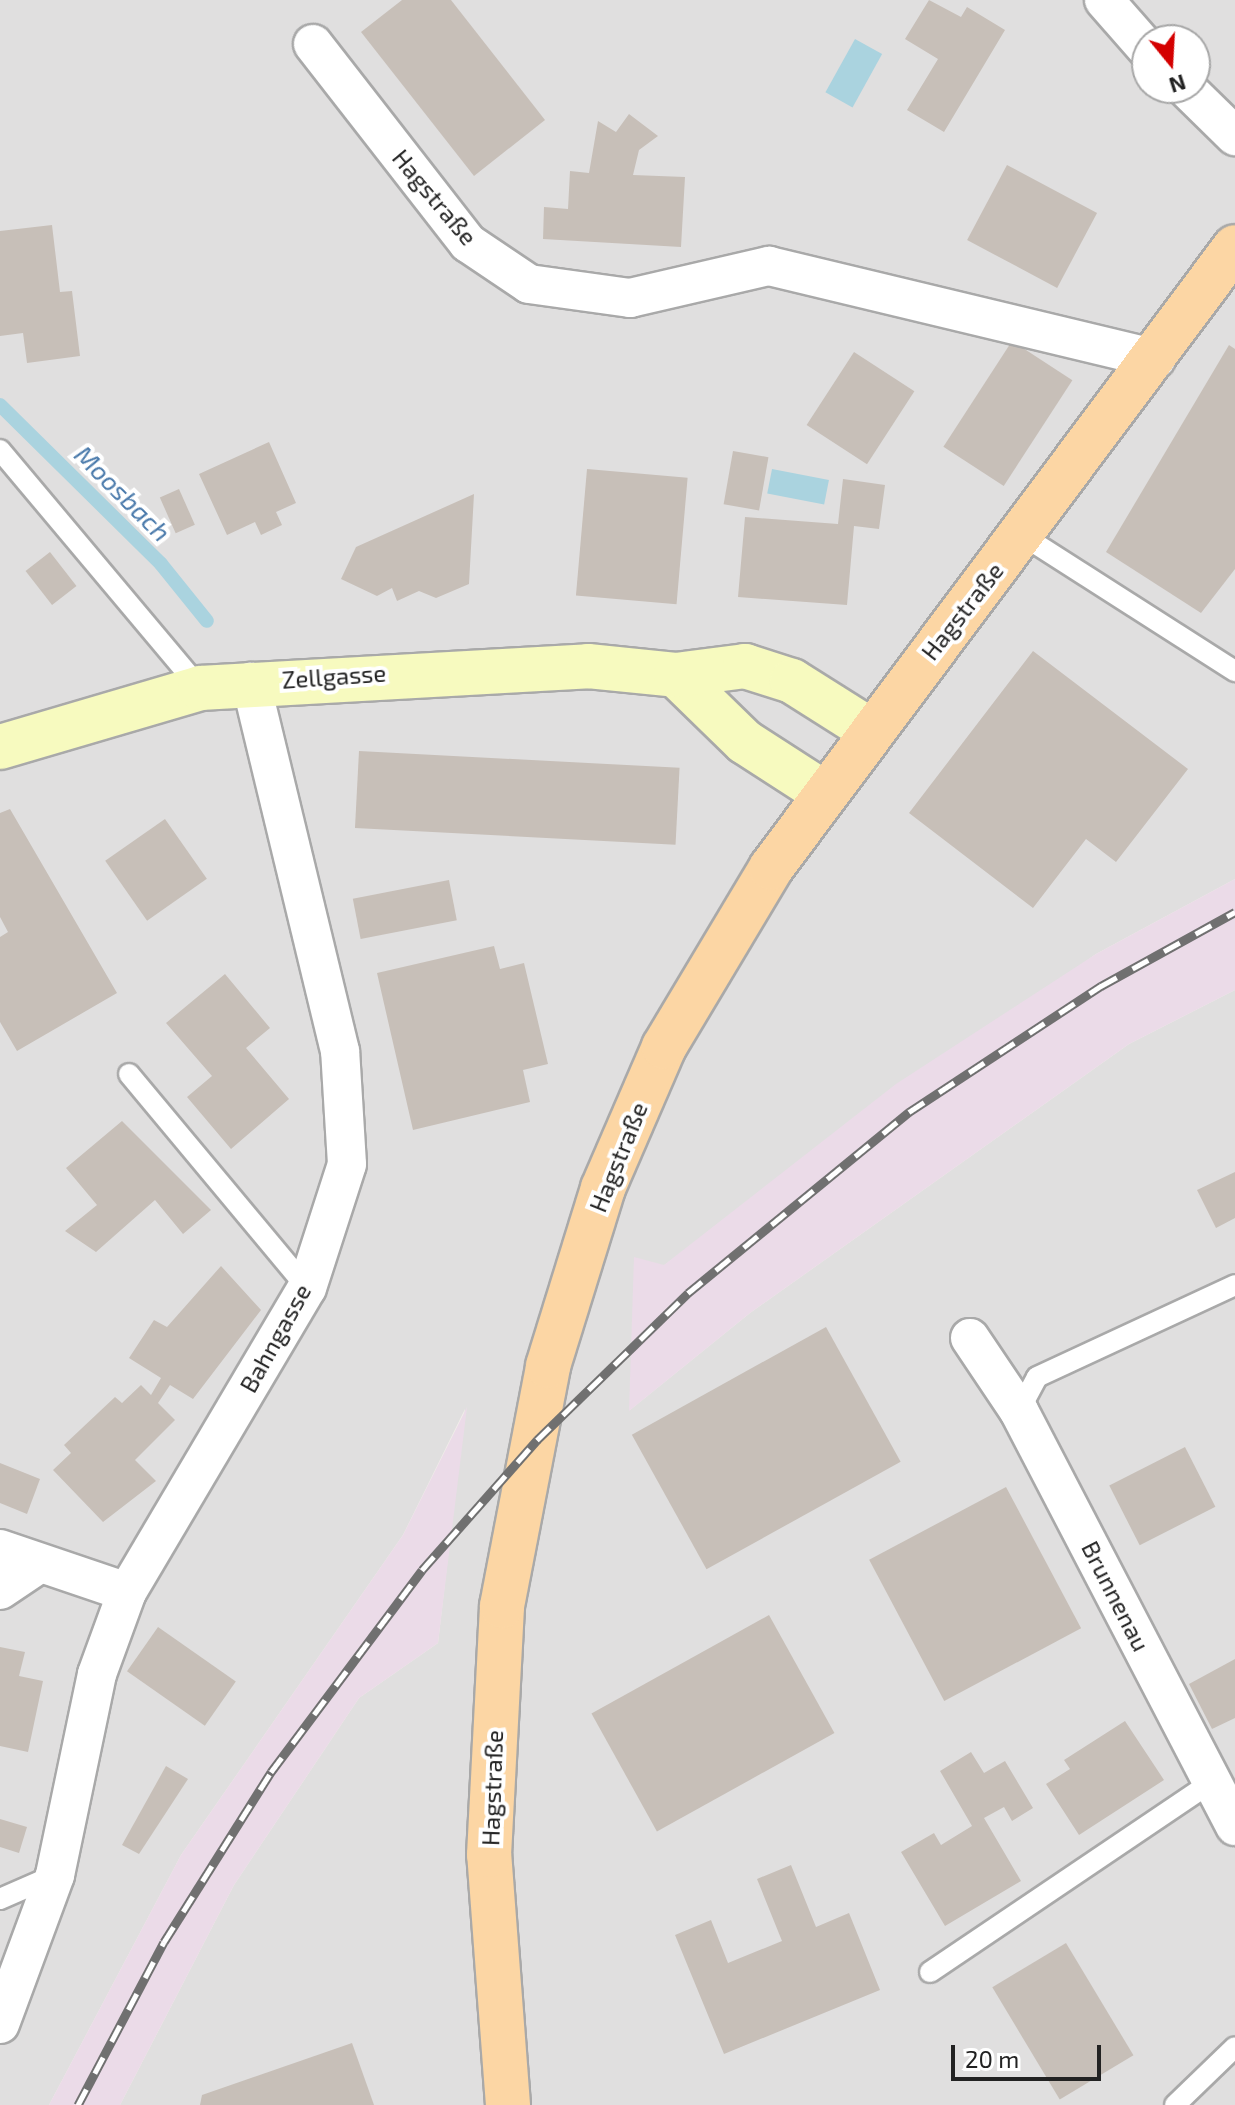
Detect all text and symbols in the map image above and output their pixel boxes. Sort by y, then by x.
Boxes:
north arrow [1131,24,1211,104]
text: N [1166,70,1189,100]
street label: Hagstraße [387,143,483,251]
water label: Moosbach [69,439,177,547]
street label: Hagstraße [915,556,1009,666]
street label: Zellgasse [281,658,387,694]
street label: Hagstraße [583,1098,653,1216]
street label: Bahngasse [233,1279,317,1397]
street label: Brunnenau [1076,1536,1156,1656]
street label: Hagstraße [476,1730,508,1846]
scale bar [955,2029,1105,2079]
text: 20 m [965,2044,1019,2073]

